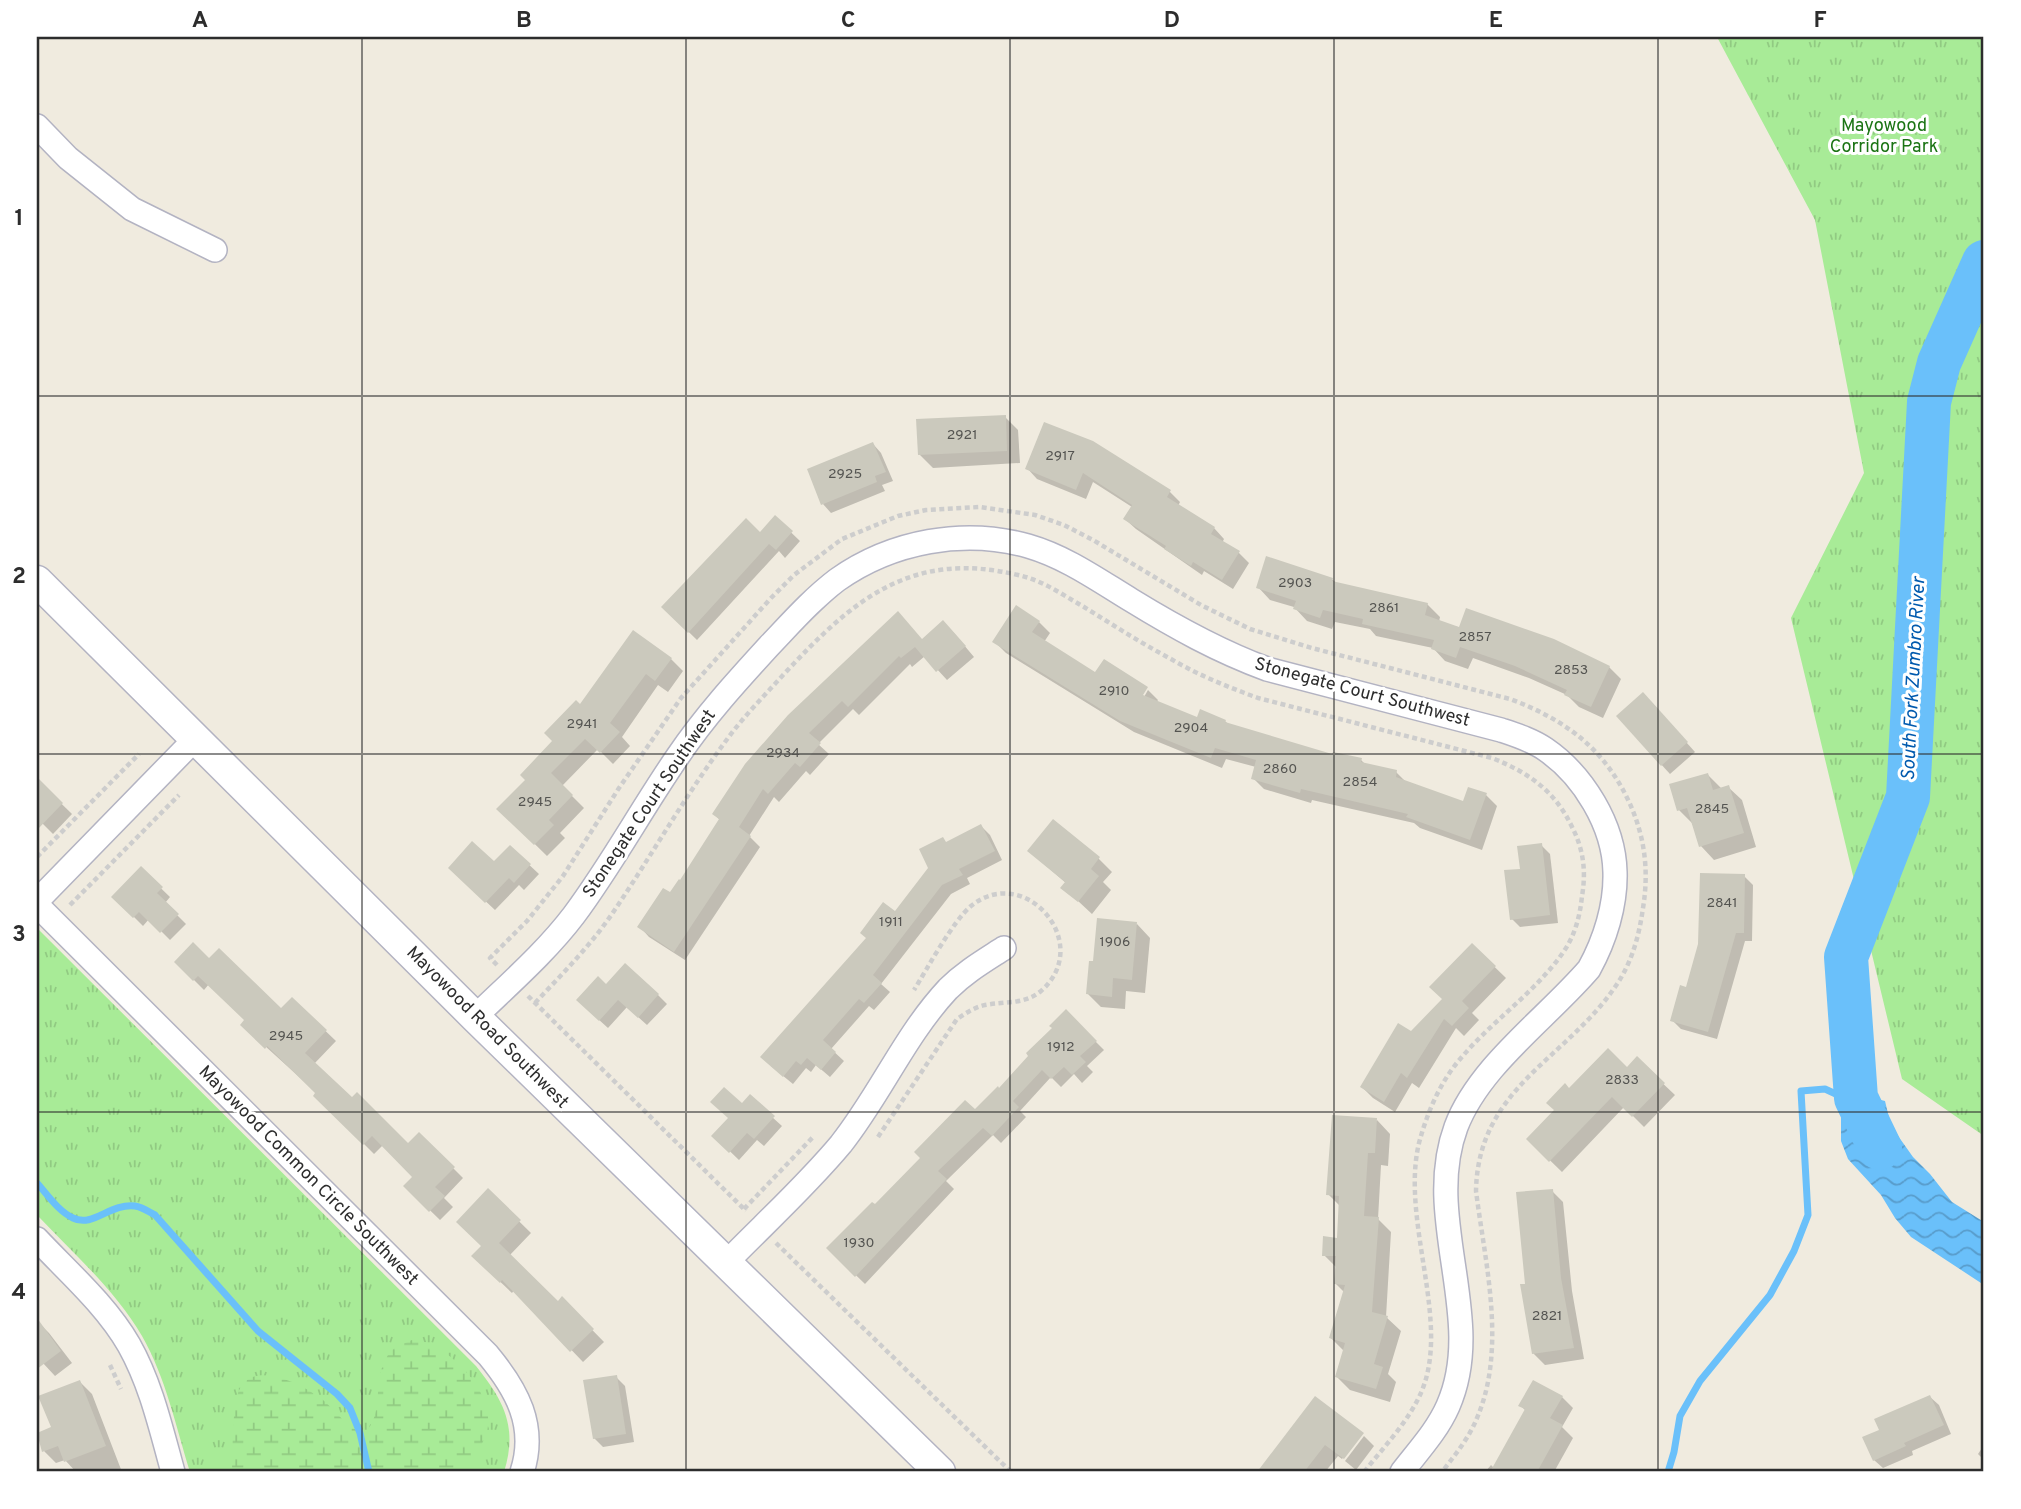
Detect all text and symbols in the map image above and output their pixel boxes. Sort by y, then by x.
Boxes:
text: A [192,7,208,36]
text: B [516,7,532,36]
text: C [841,7,855,36]
text: D [1164,7,1180,36]
text: E [1489,7,1503,36]
text: F [1813,7,1827,36]
park label: Mayowood Corridor Park [1830,115,1938,159]
text: 1 [14,205,24,234]
house number: 2921 [947,427,977,444]
house number: 2917 [1045,448,1075,465]
house number: 2925 [828,466,862,483]
text: 2 [12,563,26,592]
house number: 2903 [1278,575,1312,592]
water label: South Fork Zumbro River [1897,575,1931,781]
house number: 2861 [1369,600,1399,617]
house number: 2857 [1459,629,1491,646]
street label: Stonegate Court Southwest [1252,653,1472,733]
house number: 2853 [1554,662,1588,679]
house number: 2910 [1098,683,1130,700]
street label: Stonegate Court Southwest [578,705,722,903]
house number: 2941 [567,716,597,733]
house number: 2904 [1174,720,1208,737]
house number: 2934 [766,745,800,762]
house number: 2860 [1263,761,1297,778]
house number: 2854 [1343,774,1377,791]
house number: 2945 [518,794,552,811]
house number: 2845 [1695,801,1729,818]
house number: 2841 [1706,895,1738,912]
house number: 1911 [879,914,903,931]
text: 3 [12,921,26,950]
house number: 1906 [1100,934,1130,951]
street label: Mayowood Road Southwest [401,942,573,1114]
house number: 2945 [269,1028,303,1045]
house number: 1912 [1047,1039,1075,1056]
street label: Mayowood Common Circle Southwest [193,1061,423,1291]
house number: 2833 [1605,1072,1639,1089]
house number: 1930 [844,1235,874,1252]
text: 4 [12,1279,26,1308]
house number: 2821 [1532,1308,1562,1325]

